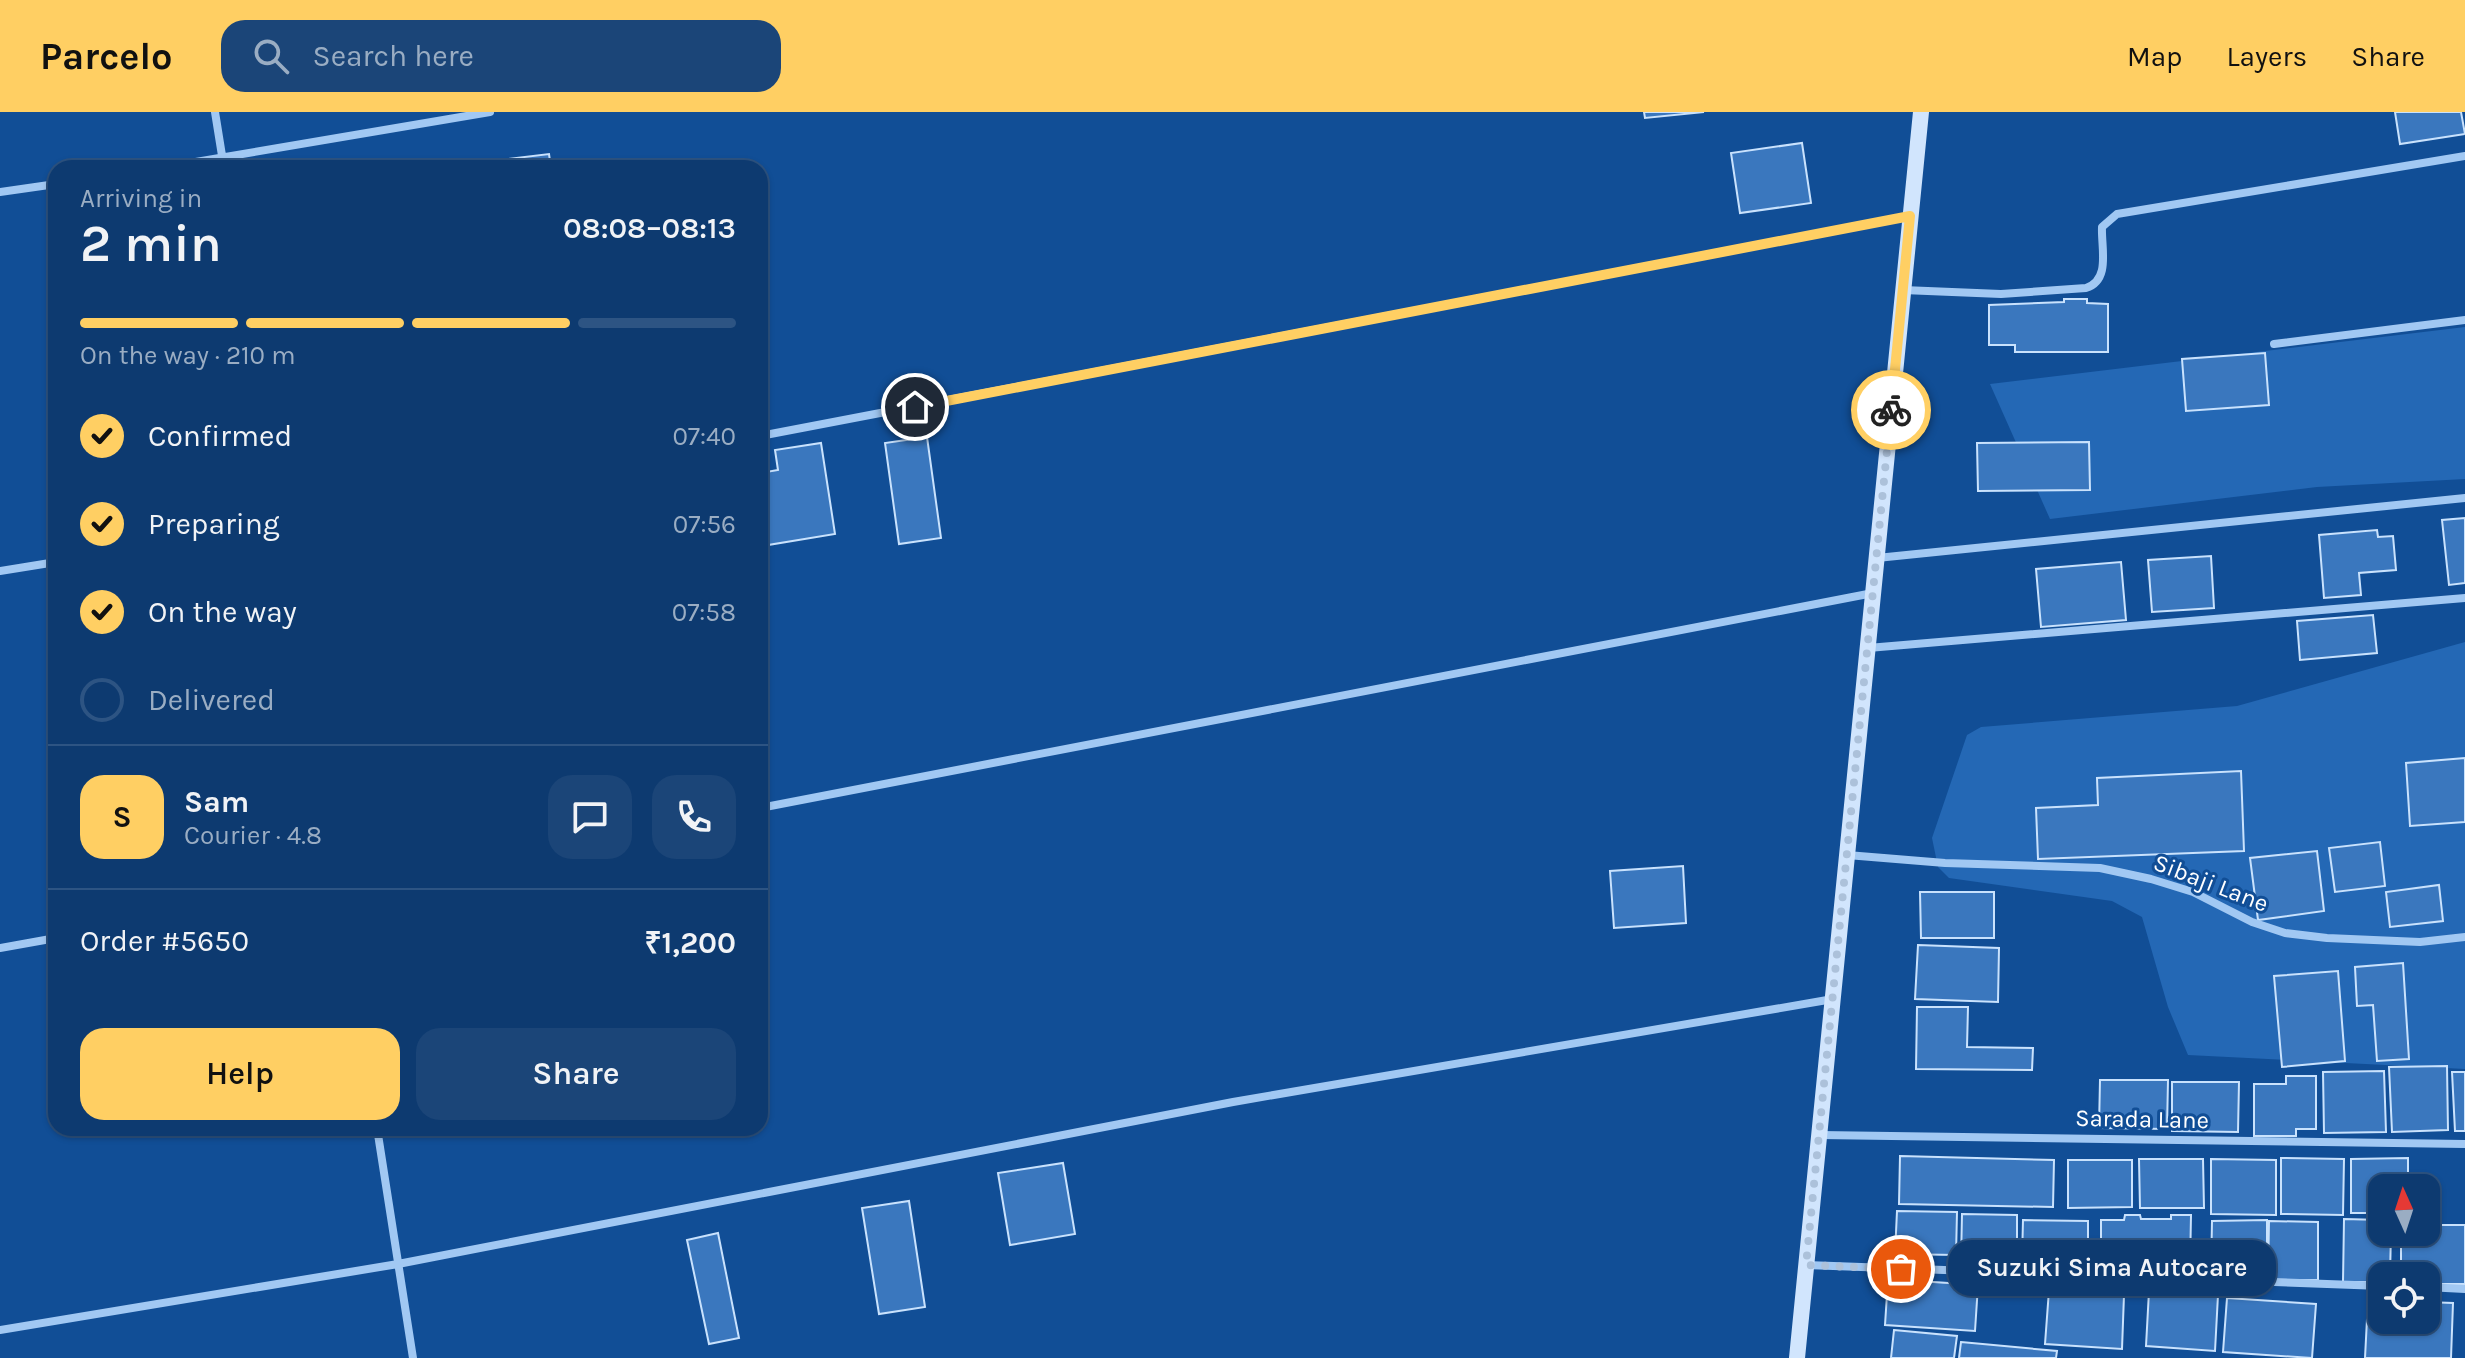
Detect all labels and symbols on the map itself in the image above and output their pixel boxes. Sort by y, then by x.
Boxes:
courier [1851,370,1931,450]
pin [881,373,949,441]
street label: Sibaji Lane [2150,848,2272,918]
street label: Sarada Lane [2075,1104,2209,1134]
north arrow [2368,1174,2440,1246]
pin [1867,1235,1935,1303]
callout: Suzuki Sima Autocare [1949,1241,2277,1297]

